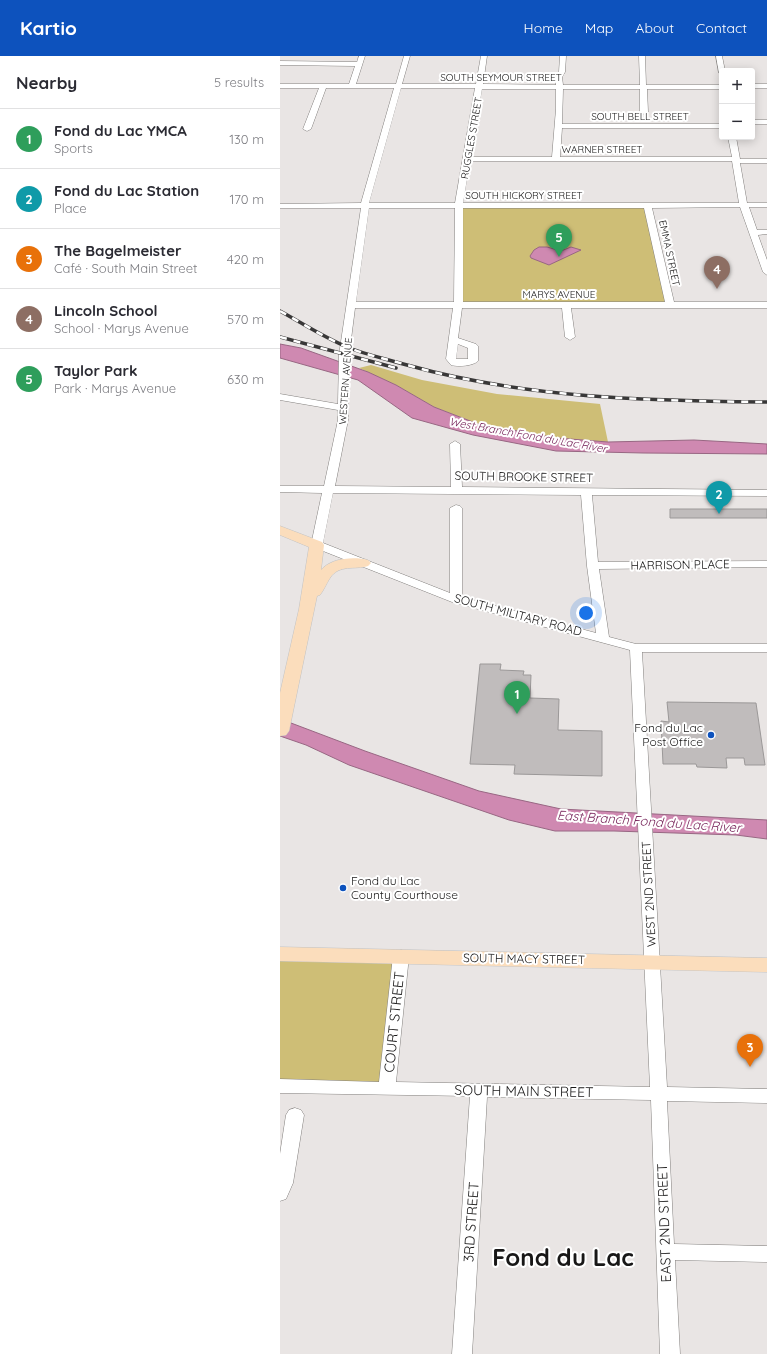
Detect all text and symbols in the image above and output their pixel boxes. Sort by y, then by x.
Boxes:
text: Kartio [20,16,77,40]
text: Home [524,19,563,37]
text: Map [585,19,613,37]
text: About [635,19,674,37]
text: Contact [696,19,747,37]
map controls [719,68,755,140]
button: + [719,68,755,104]
street label: SOUTH SEYMOUR STREET [440,71,562,84]
text: Nearby [16,72,77,93]
text: 5 results [214,74,264,90]
street label: RUGGLES STREET [458,96,485,180]
button: − [719,104,755,140]
street label: SOUTH BELL STREET [591,110,689,123]
text: Fond du Lac YMCA [54,121,187,140]
text: 1 [26,131,32,147]
text: 130 m [229,131,264,147]
text: Sports [54,140,93,156]
street label: WARNER STREET [562,143,642,156]
text: Fond du Lac Station [54,181,199,200]
street label: SOUTH HICKORY STREET [465,189,583,202]
text: 2 [25,191,33,207]
text: 170 m [229,191,264,207]
text: Place [54,200,87,216]
street label: EMMA STREET [656,219,683,287]
pin: 5 [546,224,572,257]
text: The Bagelmeister [54,241,182,260]
text: 3 [26,251,32,267]
text: 420 m [227,251,264,267]
pin: 4 [704,256,730,289]
text: Café · South Main Street [54,260,197,276]
street label: MARYS AVENUE [523,288,596,301]
text: Lincoln School [54,301,158,320]
text: 4 [25,311,33,327]
text: 570 m [227,311,264,327]
text: School · Marys Avenue [54,320,189,336]
street label: WESTERN AVENUE [336,337,355,425]
text: Taylor Park [54,361,138,380]
text: 5 [25,371,33,387]
text: 630 m [227,371,264,387]
text: Park · Marys Avenue [54,380,176,396]
water label: West Branch Fond du Lac River [448,414,610,456]
street label: SOUTH BROOKE STREET [454,468,594,485]
pin: 2 [706,481,732,514]
street label: HARRISON PLACE [630,556,730,573]
street label: SOUTH MILITARY ROAD [453,590,584,639]
your location [576,603,596,623]
pin: 1 [504,681,530,714]
place label: Fond du Lac Post Office [634,720,703,749]
marker: Fond du Lac Post Office [706,730,716,740]
water label: East Branch Fond du Lac River [556,807,744,836]
street label: WEST 2ND STREET [638,841,659,947]
place label: Fond du Lac County Courthouse [351,873,458,902]
marker: Fond du Lac County Courthouse [338,883,348,893]
street label: SOUTH MACY STREET [463,950,585,967]
street label: COURT STREET [380,971,408,1073]
pin: 3 [737,1034,763,1067]
street label: SOUTH MAIN STREET [454,1081,594,1101]
street label: EAST 2ND STREET [653,1163,675,1283]
street label: 3RD STREET [459,1181,483,1263]
district label: Fond du Lac [492,1242,634,1272]

